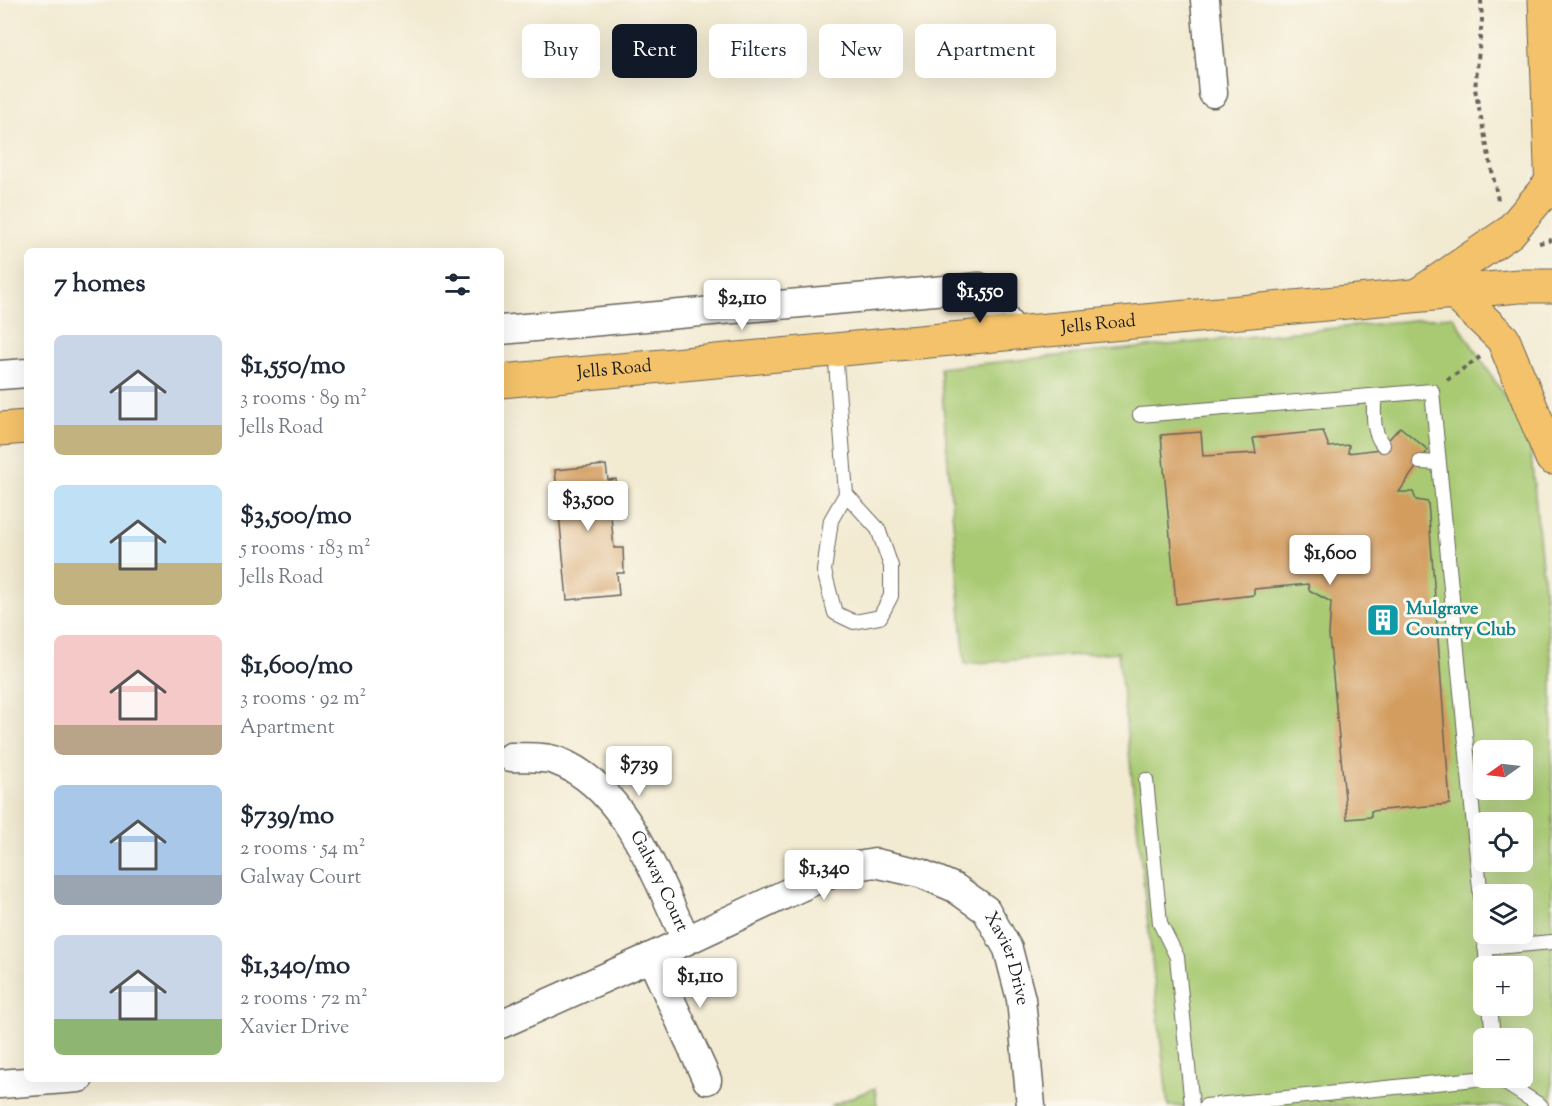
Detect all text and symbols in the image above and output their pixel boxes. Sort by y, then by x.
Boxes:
chip: Buy [522,24,600,78]
chip: Rent [612,24,697,78]
chip: Filters [709,24,807,78]
chip: New [819,24,903,78]
chip: Apartment [915,24,1056,78]
text: 7 homes [54,266,145,303]
icon: filters [441,268,474,301]
pin: $1,550 [931,273,1029,324]
text: $1,550 [956,278,1004,307]
pin: $2,110 [693,280,791,331]
text: $2,110 [718,285,767,314]
street label: Jells Road [1059,309,1137,342]
text: $1,550/mo [240,348,345,385]
street label: Jells Road [575,354,653,387]
icon: home [102,359,174,431]
text: 3 rooms · 89 m² [240,385,367,414]
text: Jells Road [240,414,323,443]
pin: $3,500 [539,481,637,532]
text: $3,500 [562,486,614,515]
text: $3,500/mo [240,498,352,535]
icon: home [102,509,174,581]
text: 5 rooms · 183 m² [240,535,371,564]
pin: $1,600 [1281,535,1379,586]
text: $1,600 [1303,540,1357,569]
text: Jells Road [240,564,323,593]
place label: Mulgrave Country Club [1406,597,1516,644]
building icon: Mulgrave Country Club [1365,602,1401,638]
text: $1,600/mo [240,648,353,685]
icon: home [102,659,174,731]
text: 3 rooms · 92 m² [240,685,366,714]
text: Apartment [240,714,335,743]
north arrow [1473,740,1533,800]
map controls [1473,740,1533,1088]
pin: $739 [603,746,675,797]
text: $739 [620,751,658,780]
text: $739/mo [240,798,334,835]
icon: home [102,809,174,881]
button: locate [1473,812,1533,872]
street label: Galway Court [622,826,694,937]
text: 2 rooms · 54 m² [240,835,365,864]
pin: $1,340 [775,850,873,901]
text: $1,340 [798,855,850,884]
text: Galway Court [240,864,361,893]
button: layers [1473,884,1533,944]
street label: Xavier Drive [977,907,1035,1006]
text: $1,340/mo [240,948,350,985]
button: + [1473,956,1533,1016]
pin: $1,110 [651,958,749,1009]
icon: home [102,959,174,1031]
text: $1,110 [677,963,723,992]
text: 2 rooms · 72 m² [240,985,368,1014]
text: Xavier Drive [240,1014,349,1043]
button: − [1473,1028,1533,1088]

